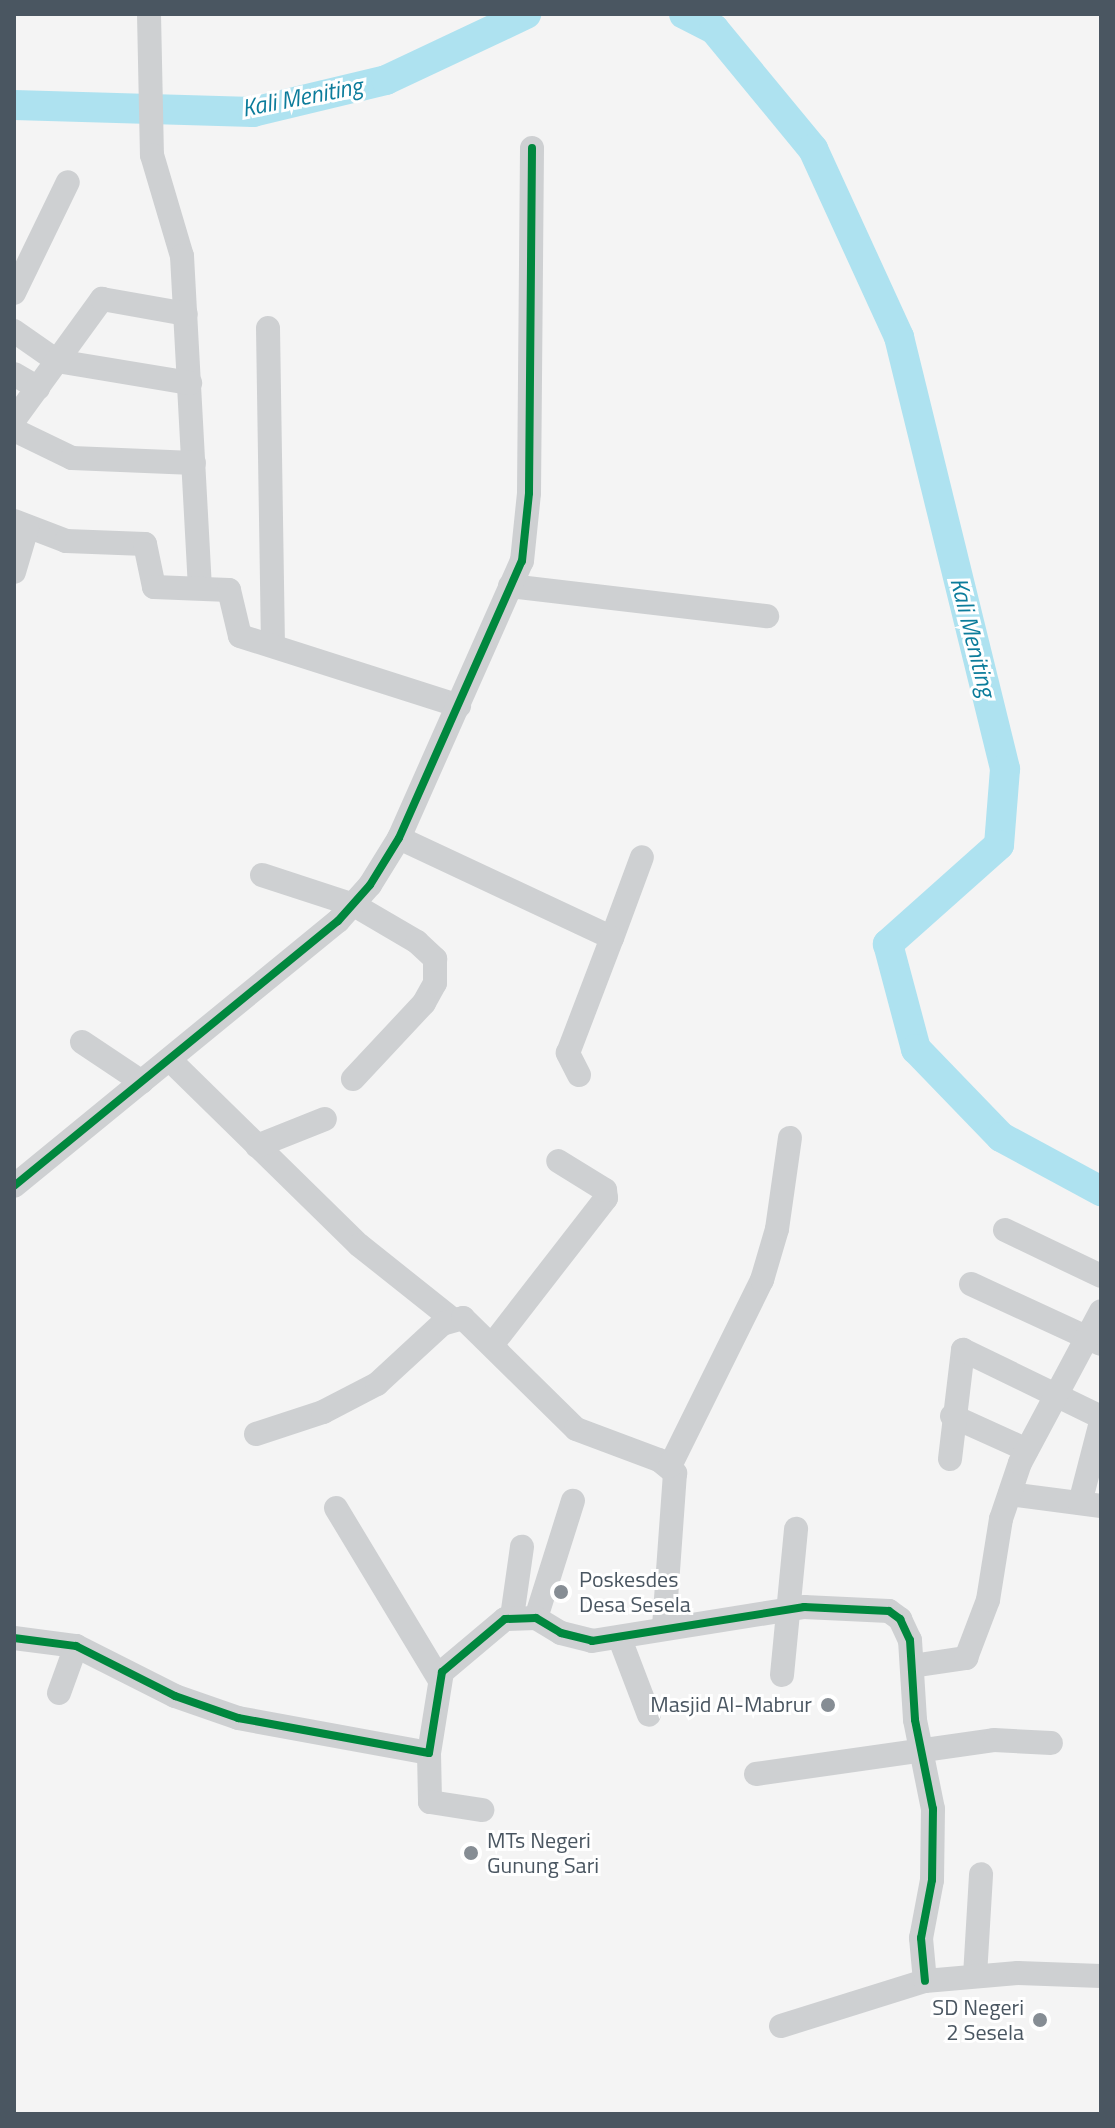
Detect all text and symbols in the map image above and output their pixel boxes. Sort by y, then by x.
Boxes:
water label: Kali Meniting [239,71,365,123]
water label: Kali Meniting [944,574,1002,700]
place label: Poskesdes Desa Sesela [579,1566,691,1618]
marker: Poskesdes Desa Sesela [550,1581,572,1603]
place label: Masjid Al-Mabrur [650,1692,812,1718]
marker: Masjid Al-Mabrur [819,1696,837,1714]
place label: MTs Negeri Gunung Sari [487,1827,599,1878]
marker: MTs Negeri Gunung Sari [462,1844,480,1862]
place label: SD Negeri 2 Sesela [932,1994,1024,2046]
marker: SD Negeri 2 Sesela [1031,2011,1049,2029]

